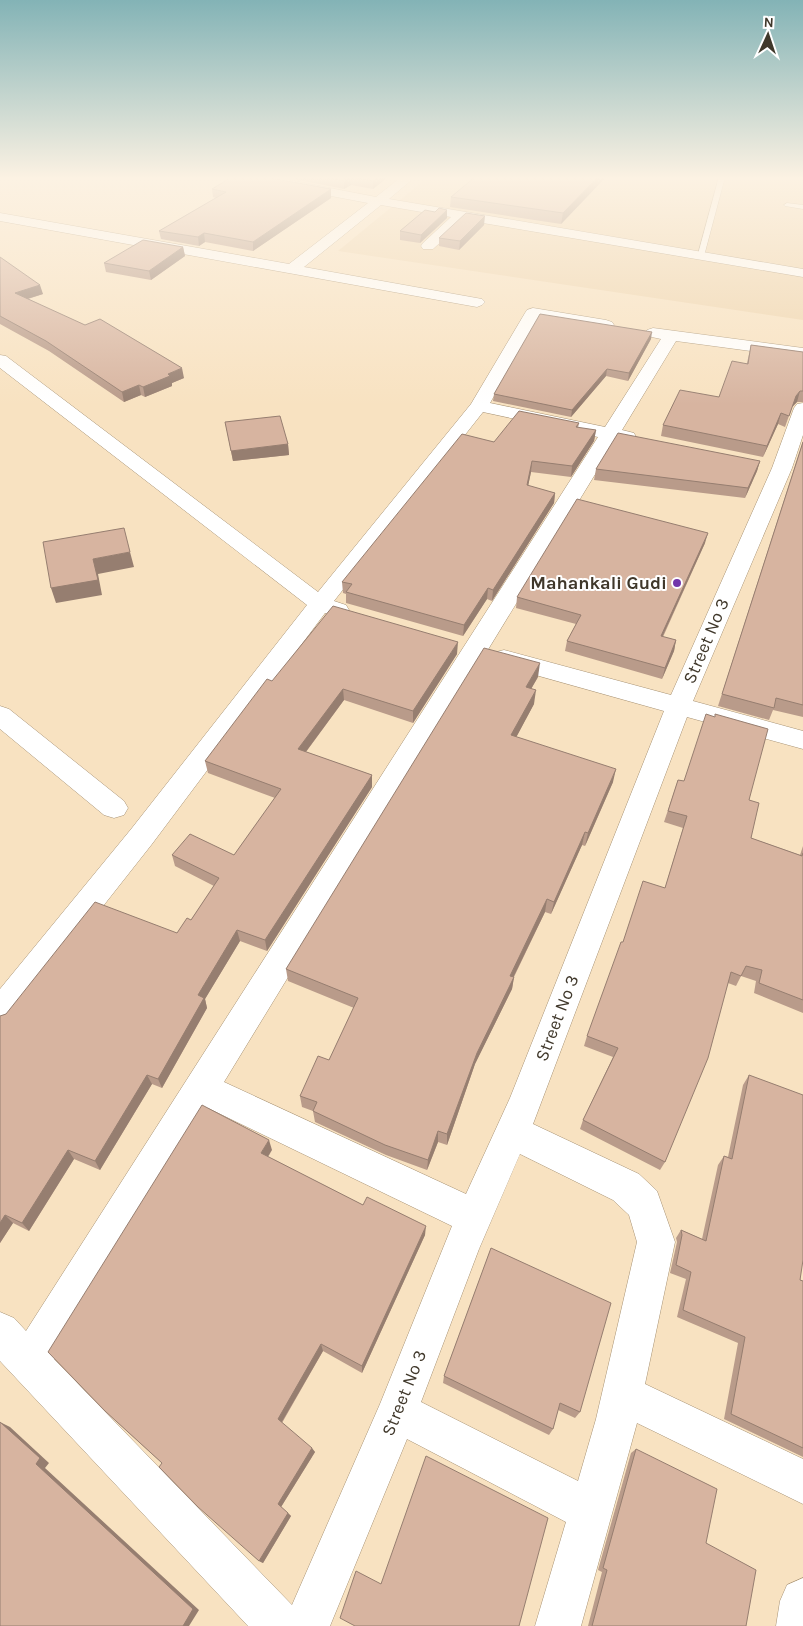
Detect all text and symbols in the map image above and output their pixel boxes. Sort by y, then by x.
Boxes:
north arrow [743,10,793,60]
text: N [763,14,774,31]
place label: Mahankali Gudi [530,572,667,594]
marker: Mahankali Gudi [671,577,683,589]
street label: Street No 3 [678,595,734,687]
street label: Street No 3 [530,972,584,1064]
street label: Street No 3 [377,1347,431,1439]

